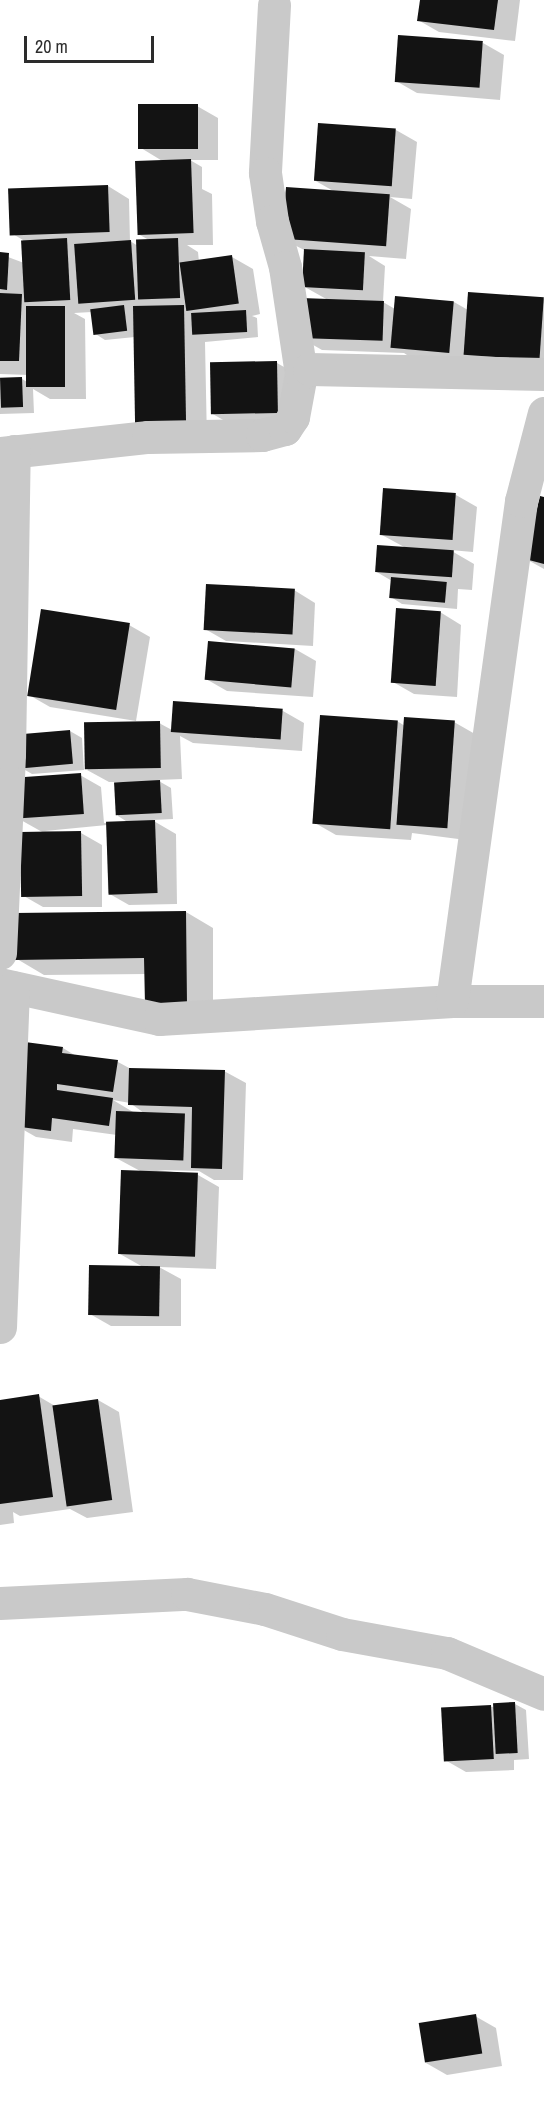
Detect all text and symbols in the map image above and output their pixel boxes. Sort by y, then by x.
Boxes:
scale bar [27,24,158,62]
text: 20 m [35,34,68,59]

